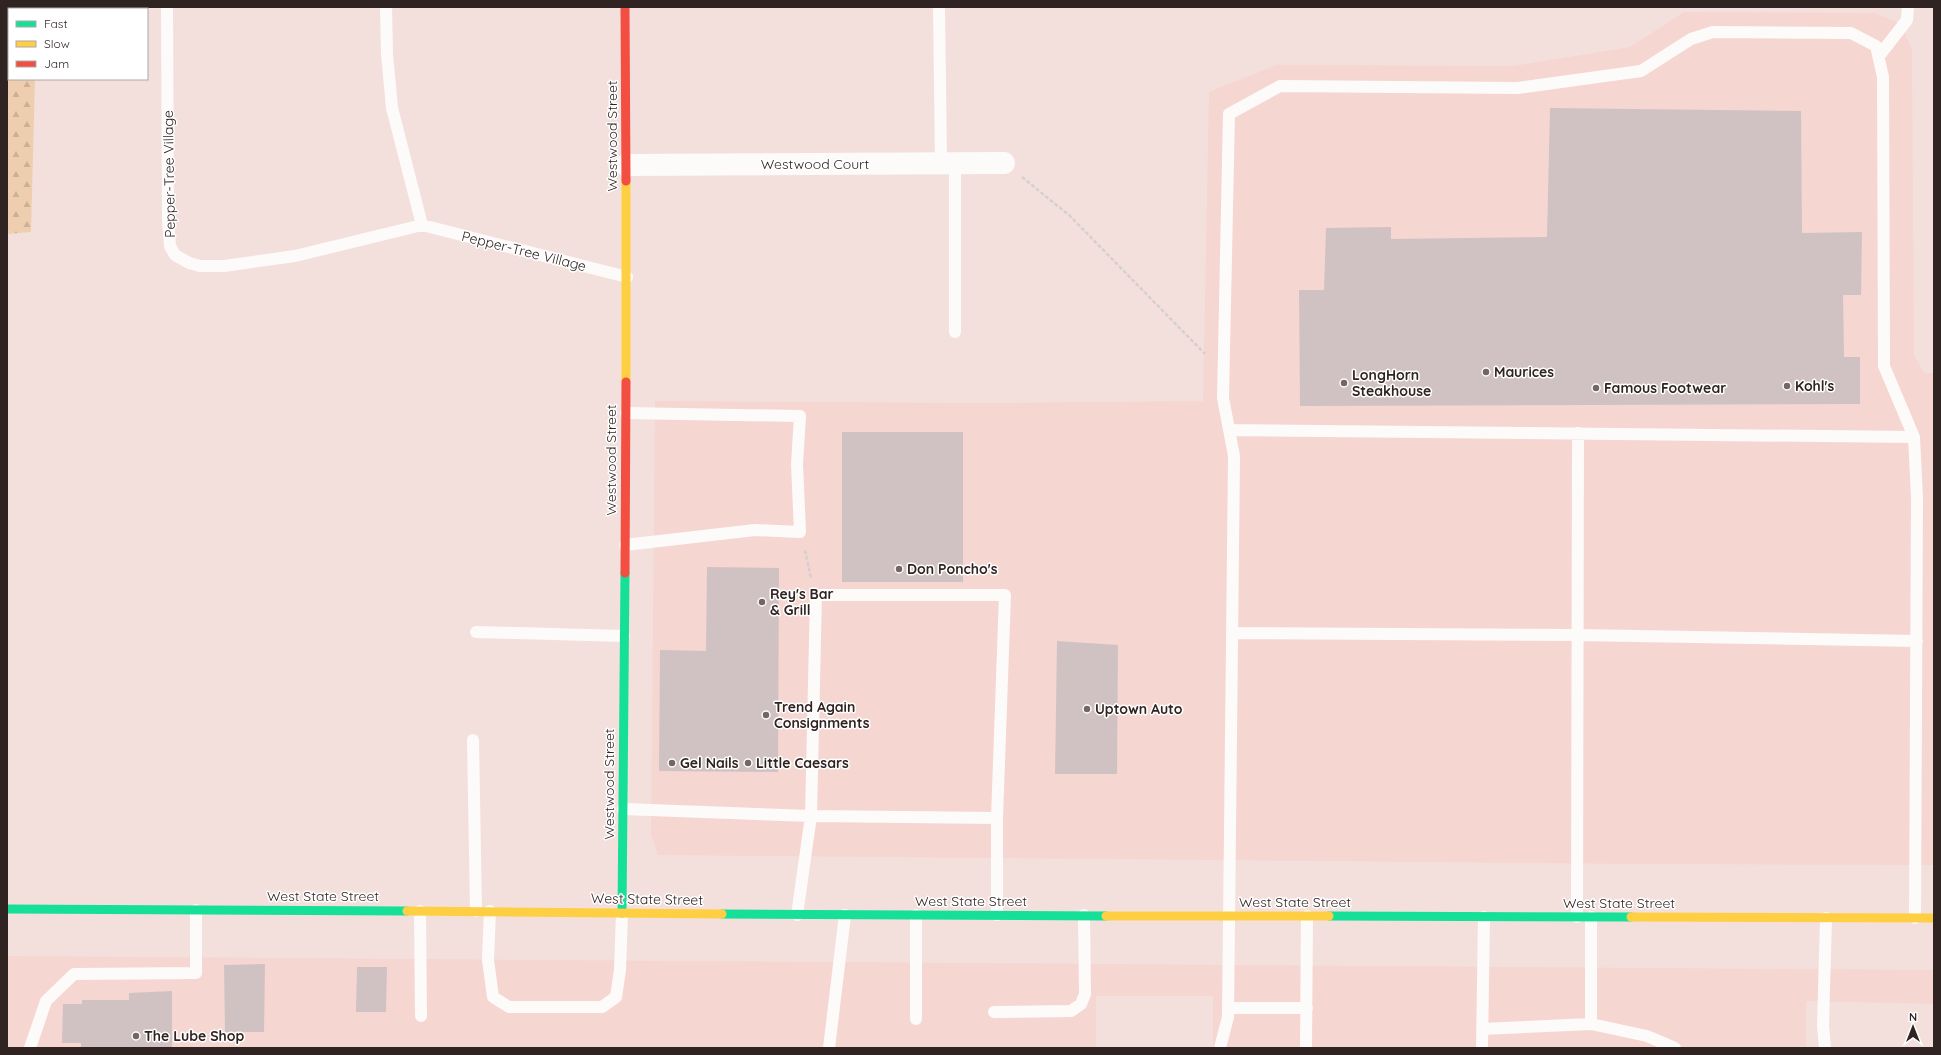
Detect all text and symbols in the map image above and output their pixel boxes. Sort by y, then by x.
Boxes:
legend [8,8,148,80]
text: Fast [44,16,68,31]
text: Slow [44,36,70,51]
text: Jam [44,56,69,71]
street label: Westwood Street [603,80,621,192]
street label: Pepper-Tree Village [159,110,179,238]
street label: Westwood Court [761,155,870,173]
street label: Pepper-Tree Village [460,227,588,275]
place label: Maurices [1494,363,1554,381]
place label: LongHorn Steakhouse [1352,366,1431,400]
marker: Maurices [1481,367,1491,377]
place label: Kohl's [1795,377,1835,395]
marker: LongHorn Steakhouse [1339,378,1349,388]
place label: Famous Footwear [1604,379,1726,397]
marker: Kohl's [1782,381,1792,391]
marker: Famous Footwear [1591,383,1601,393]
street label: Westwood Street [602,404,620,516]
place label: Don Poncho's [907,560,998,578]
marker: Don Poncho's [894,564,904,574]
place label: Rey's Bar & Grill [770,585,834,619]
marker: Rey's Bar & Grill [757,597,767,607]
place label: Trend Again Consignments [774,698,870,732]
place label: Uptown Auto [1095,700,1183,718]
marker: Uptown Auto [1082,704,1092,714]
marker: Trend Again Consignments [761,710,771,720]
street label: Westwood Street [600,728,618,840]
place label: Gel Nails [680,754,739,772]
place label: Little Caesars [756,754,849,772]
marker: Gel Nails [667,758,677,768]
marker: Little Caesars [743,758,753,768]
street label: West State Street [267,887,379,905]
street label: West State Street [591,889,703,909]
street label: West State Street [915,892,1027,910]
street label: West State Street [1239,893,1351,911]
street label: West State Street [1563,894,1675,912]
north arrow [1893,1007,1933,1047]
text: N [1909,1010,1917,1024]
place label: The Lube Shop [144,1027,245,1045]
marker: The Lube Shop [131,1031,141,1041]

